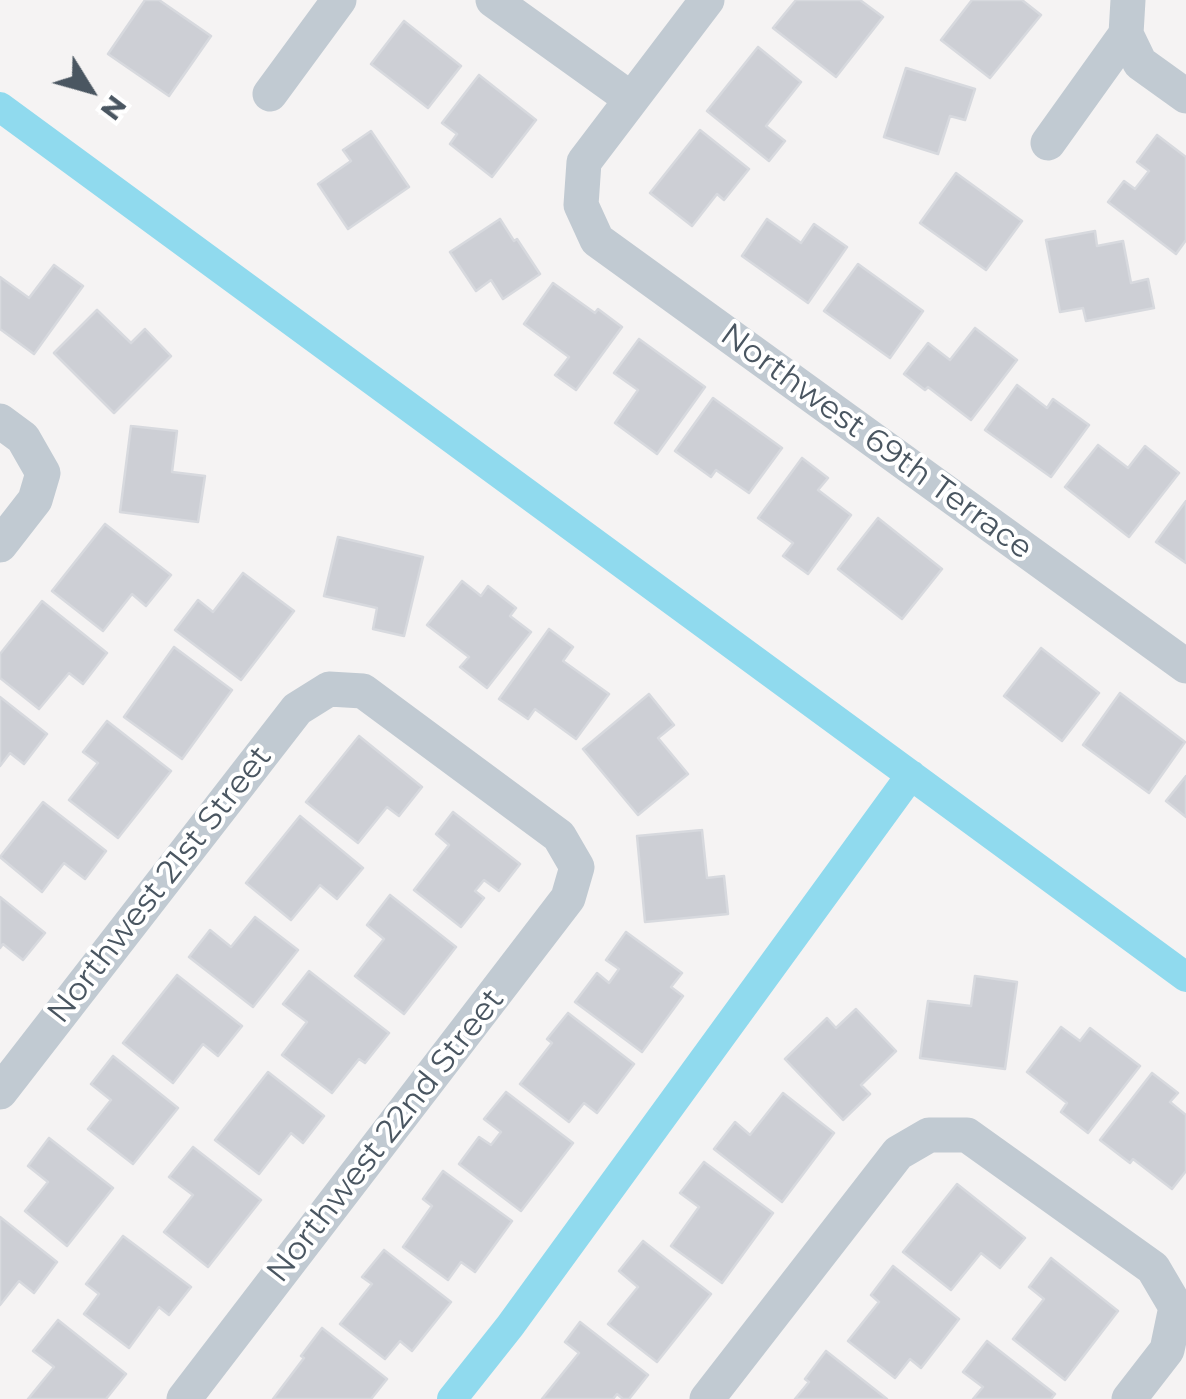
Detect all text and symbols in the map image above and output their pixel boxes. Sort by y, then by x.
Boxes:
north arrow [40,40,140,140]
text: N [94,89,134,127]
street label: Northwest 69th Terrace [713,316,1039,568]
street label: Northwest 21st Street [40,739,280,1031]
street label: Northwest 22nd Street [259,981,513,1291]

